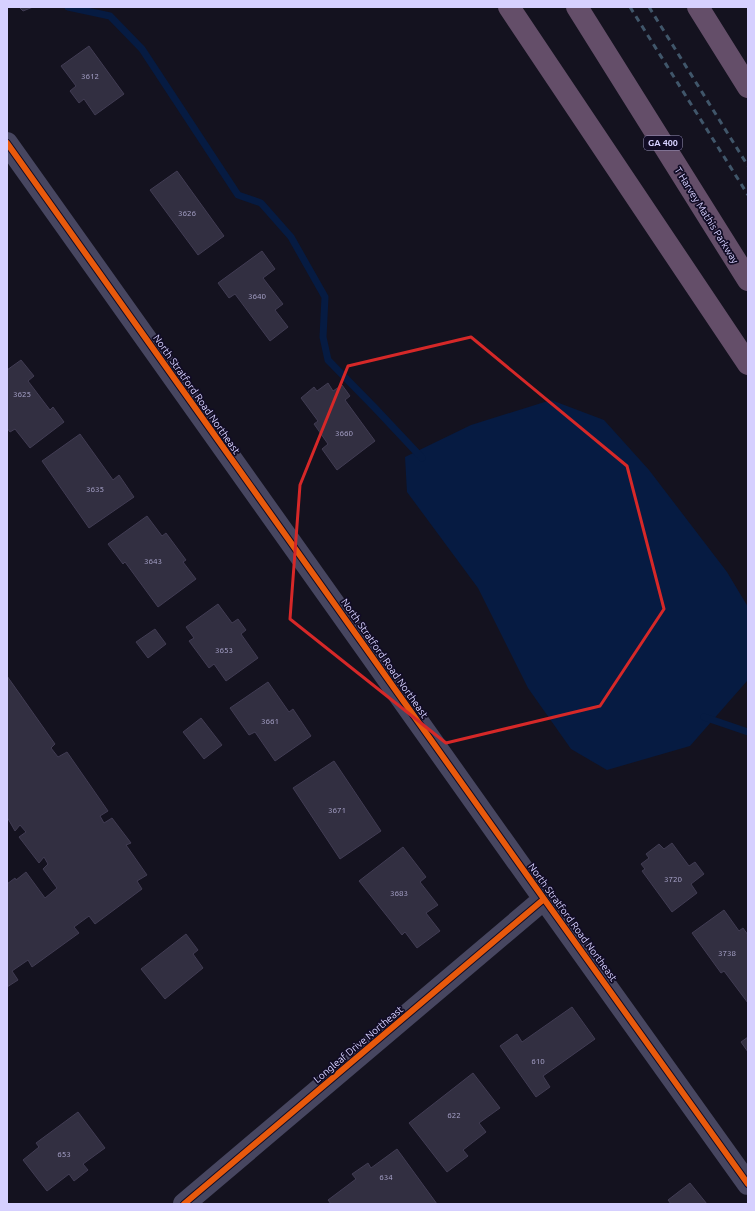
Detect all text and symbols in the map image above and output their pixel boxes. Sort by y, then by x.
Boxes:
house number: 3612 [81,72,99,81]
road number: GA 400 [644,136,682,150]
street label: T Harvey Mathis Parkway [672,165,741,266]
house number: 3626 [178,209,197,218]
house number: 3640 [248,292,267,301]
street label: North Stratford Road Northeast [151,333,242,456]
house number: 3625 [13,390,31,399]
house number: 3660 [335,429,354,438]
house number: 3635 [86,485,104,494]
house number: 3643 [144,557,162,566]
street label: North Stratford Road Northeast [339,597,430,720]
house number: 3653 [215,646,233,655]
house number: 3661 [261,717,279,726]
house number: 3671 [328,806,346,815]
street label: North Stratford Road Northeast [526,861,619,983]
house number: 3720 [664,875,683,884]
house number: 3683 [390,889,408,898]
house number: 3738 [718,949,737,958]
street label: Longleaf Drive Northeast [311,1004,405,1085]
house number: 610 [531,1057,545,1066]
house number: 622 [447,1111,461,1120]
house number: 653 [57,1150,71,1159]
house number: 634 [379,1173,393,1182]

